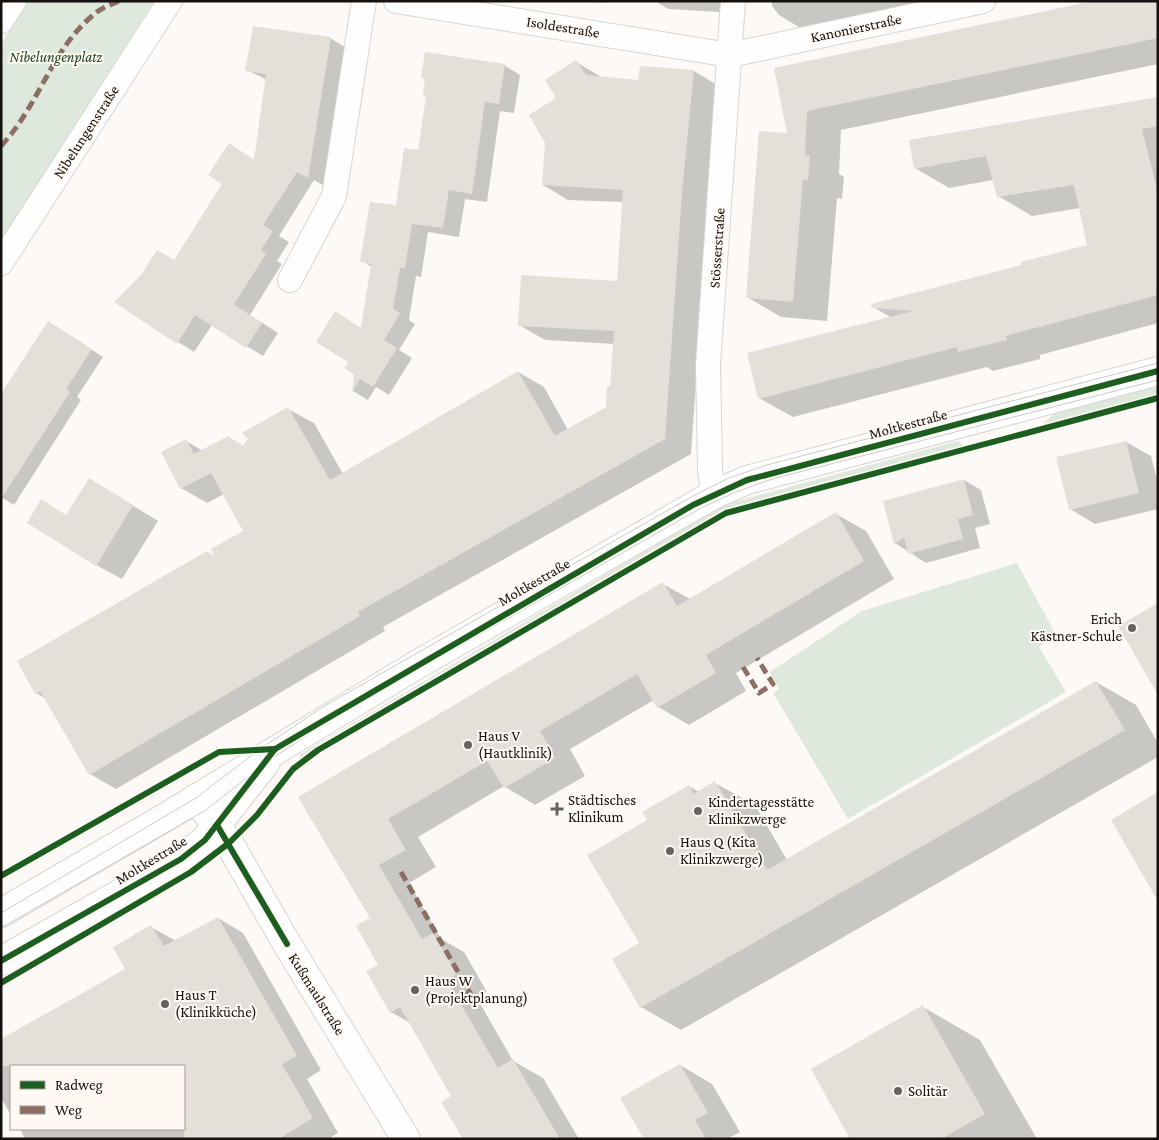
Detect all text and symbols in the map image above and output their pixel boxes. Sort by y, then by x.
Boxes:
street label: Kanonierstraße [809,10,903,45]
street label: Isoldestraße [525,13,601,41]
park label: Nibelungenplatz [10,49,103,66]
street label: Nibelungenstraße [50,82,123,182]
street label: Stösserstraße [706,207,728,289]
street label: Moltkestraße [867,406,949,442]
street label: Moltkestraße [495,555,573,609]
place label: Erich Kästner-Schule [1031,611,1122,644]
marker: Erich Kästner-Schule [1126,622,1138,634]
place label: Haus V (Hautklinik) [478,728,552,762]
marker: Haus V (Hautklinik) [462,739,474,751]
place label: Städtisches Klinikum [568,792,636,825]
place label: Kindertagesstätte Klinikzwerge [708,794,814,828]
marker: Städtisches Klinikum [550,802,564,816]
marker: Kindertagesstätte Klinikzwerge [692,805,704,817]
street label: Moltkestraße [112,832,190,888]
place label: Haus Q (Kita Klinikzwerge) [680,834,763,868]
marker: Haus Q (Kita Klinikzwerge) [664,845,676,857]
street label: Kußmaulstraße [285,950,349,1038]
place label: Haus W (Projektplanung) [425,973,528,1007]
marker: Haus W (Projektplanung) [409,984,421,996]
place label: Haus T (Klinikküche) [175,987,257,1021]
marker: Haus T (Klinikküche) [159,998,171,1010]
legend [10,1065,185,1130]
text: Radweg [55,1077,103,1094]
place label: Solitär [908,1083,948,1099]
marker: Solitär [892,1085,904,1097]
text: Weg [55,1102,82,1119]

